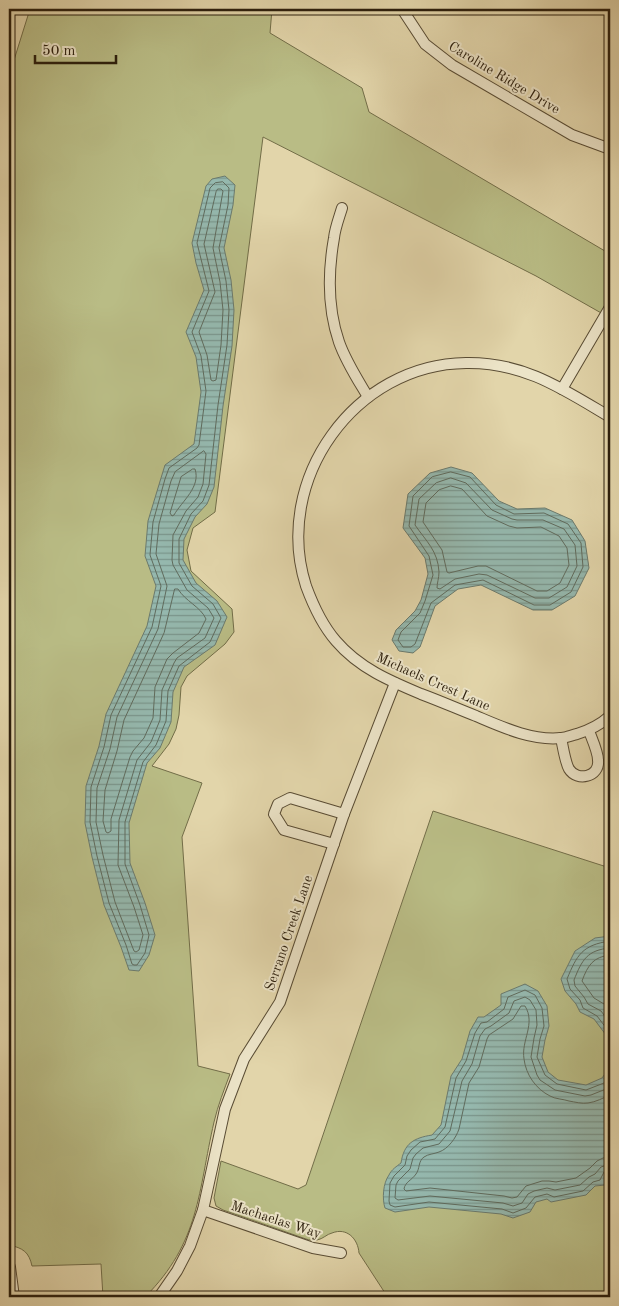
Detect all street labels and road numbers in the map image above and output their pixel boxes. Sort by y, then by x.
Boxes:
street label: Caroline Ridge Drive [446,39,562,117]
street label: Michaels Crest Lane [374,651,492,713]
street label: Serrano Creek Lane [263,873,315,993]
street label: Machaelas Way [229,1199,324,1241]

